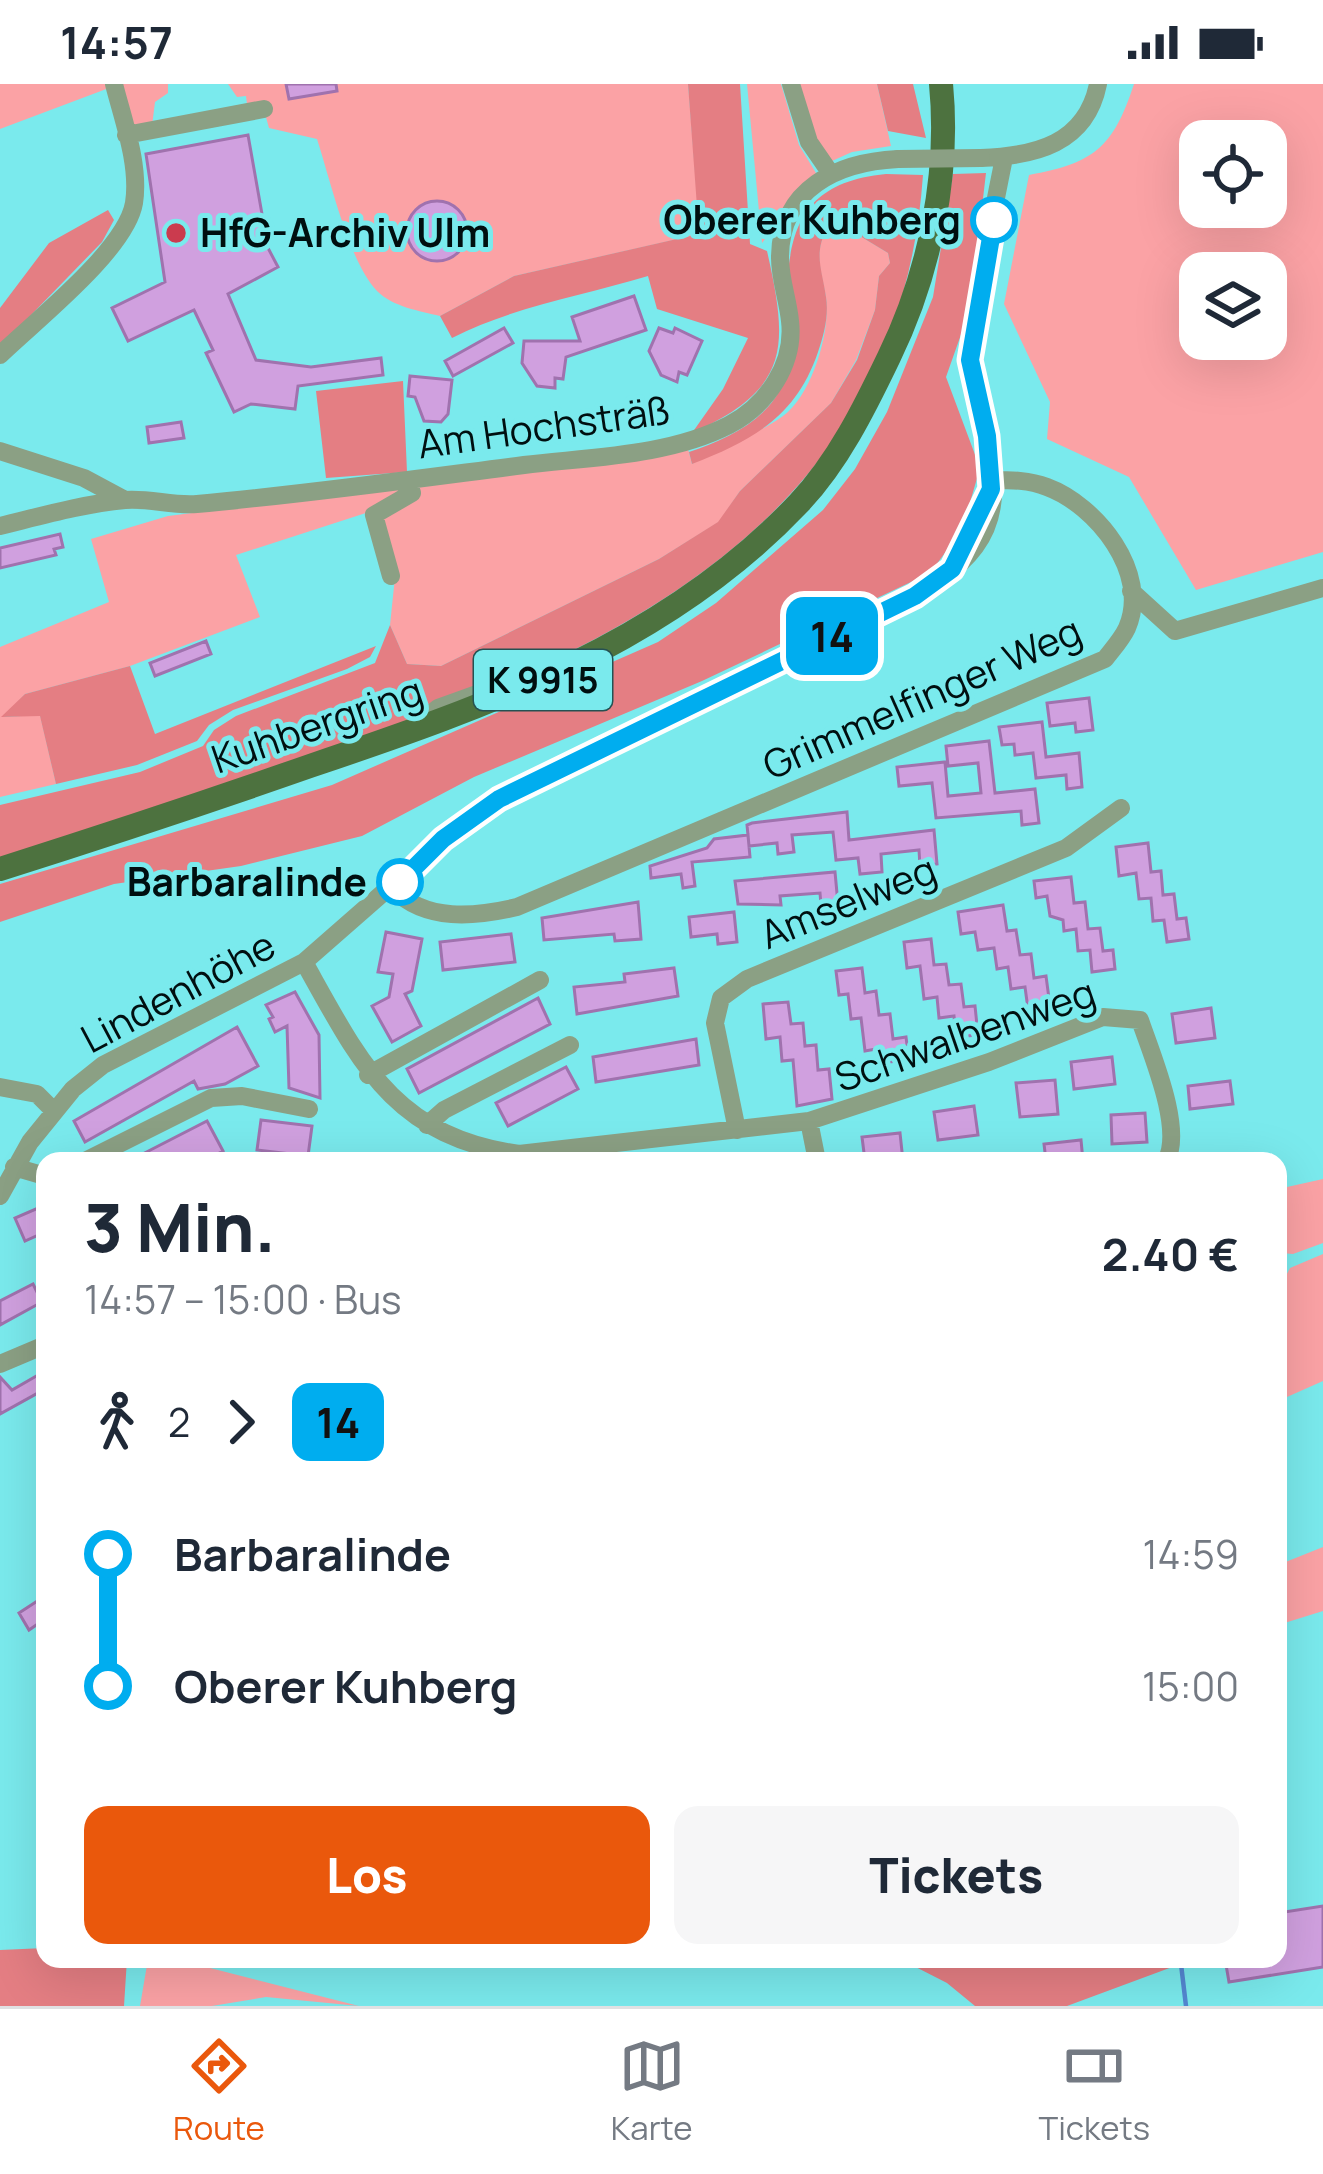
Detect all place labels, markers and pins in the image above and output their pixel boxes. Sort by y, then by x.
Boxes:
place label: Oberer Kuhberg [663,192,961,246]
marker: Oberer Kuhberg [972,198,1016,242]
place label: HfG-Archiv Ulm [200,205,490,259]
marker: HfG-Archiv Ulm [163,220,189,246]
place label: Barbaralinde [127,854,367,908]
marker: Barbaralinde [378,860,422,904]

